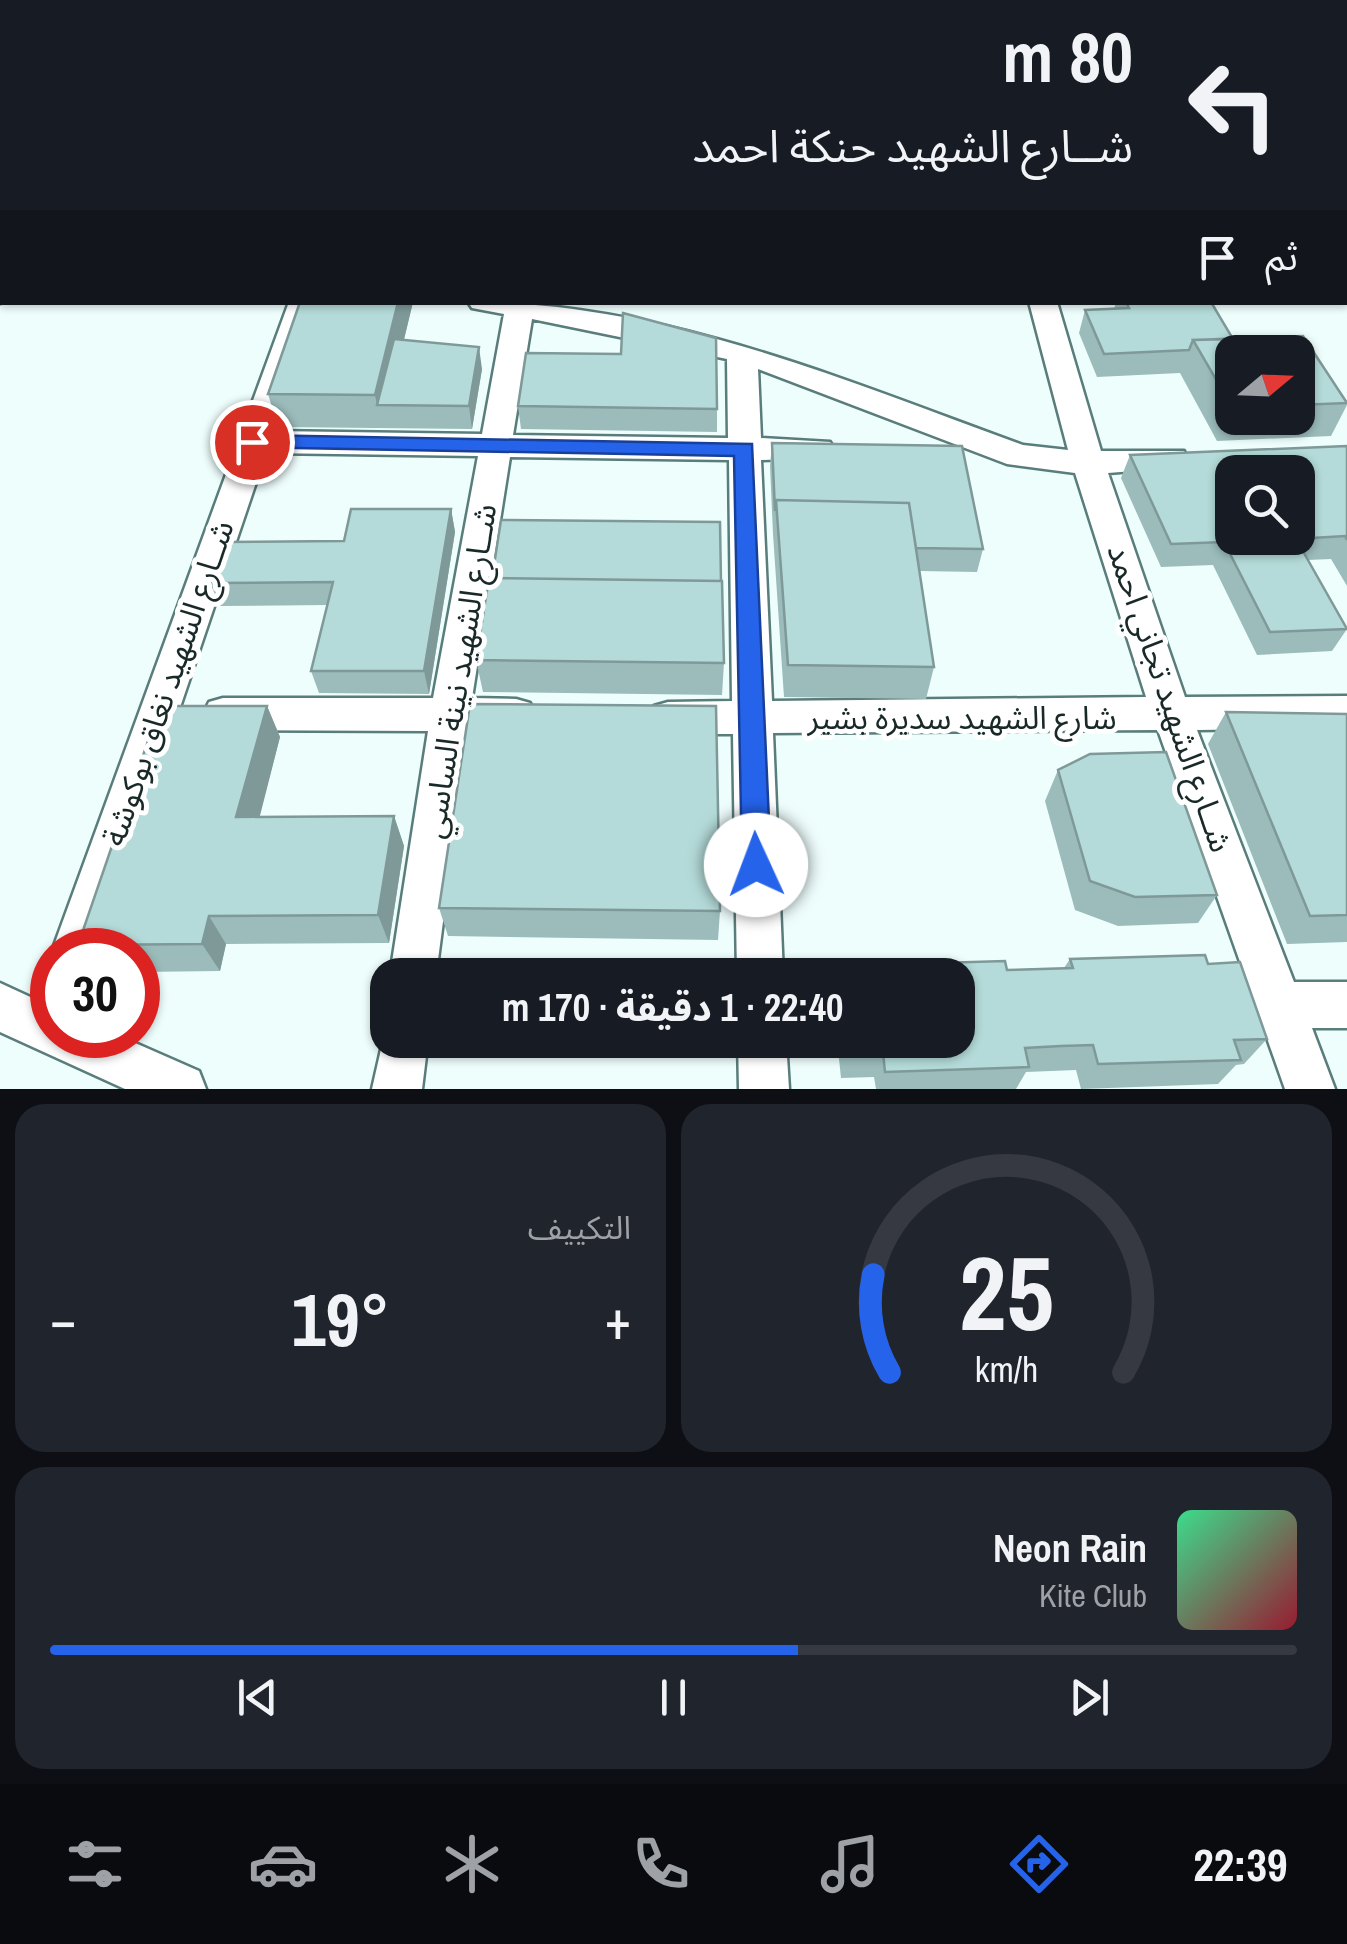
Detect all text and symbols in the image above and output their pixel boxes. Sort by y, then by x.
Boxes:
text: 80 m [1002,10,1133,104]
icon: left [1168,40,1298,170]
text: شــارع الشهيد حنكة احمد [692,115,1133,176]
icon: arrive [1190,230,1245,285]
text: ثم [1265,231,1298,282]
north arrow [1215,335,1315,435]
map controls [1215,335,1315,555]
pin [210,400,295,485]
icon: arrive [225,415,280,470]
button: search [1215,455,1315,555]
street label: شــارع الشهيد نينة الساسي [411,501,510,842]
street label: شــارع الشهيد نغاق بوكوشة [92,514,246,852]
street label: شــارع الشهيد تجاني احمد [1094,538,1243,859]
street label: شارع الشهيد سديرة بشير [806,696,1117,742]
position arrow [704,813,808,917]
speed limit sign: 30 [30,928,160,1058]
text: 22:40 · 1 دقيقة · 170 m [502,982,843,1033]
text: التكييف [528,1206,631,1249]
text: 25 [959,1222,1054,1362]
text: 19° [291,1268,390,1369]
text: − [50,1282,76,1356]
text: + [605,1282,631,1356]
text: km/h [975,1345,1038,1393]
text: Neon Rain [993,1523,1147,1574]
text: Kite Club [1039,1574,1147,1617]
icon: previous [230,1670,285,1725]
icon: pause [646,1670,701,1725]
icon: next [1062,1670,1117,1725]
icon: filters [60,1829,130,1899]
icon: car [248,1829,318,1899]
icon: climate [437,1829,507,1899]
icon: phone [626,1829,696,1899]
icon: music [815,1829,885,1899]
icon: directions [1004,1829,1074,1899]
text: 22:39 [1193,1834,1288,1895]

